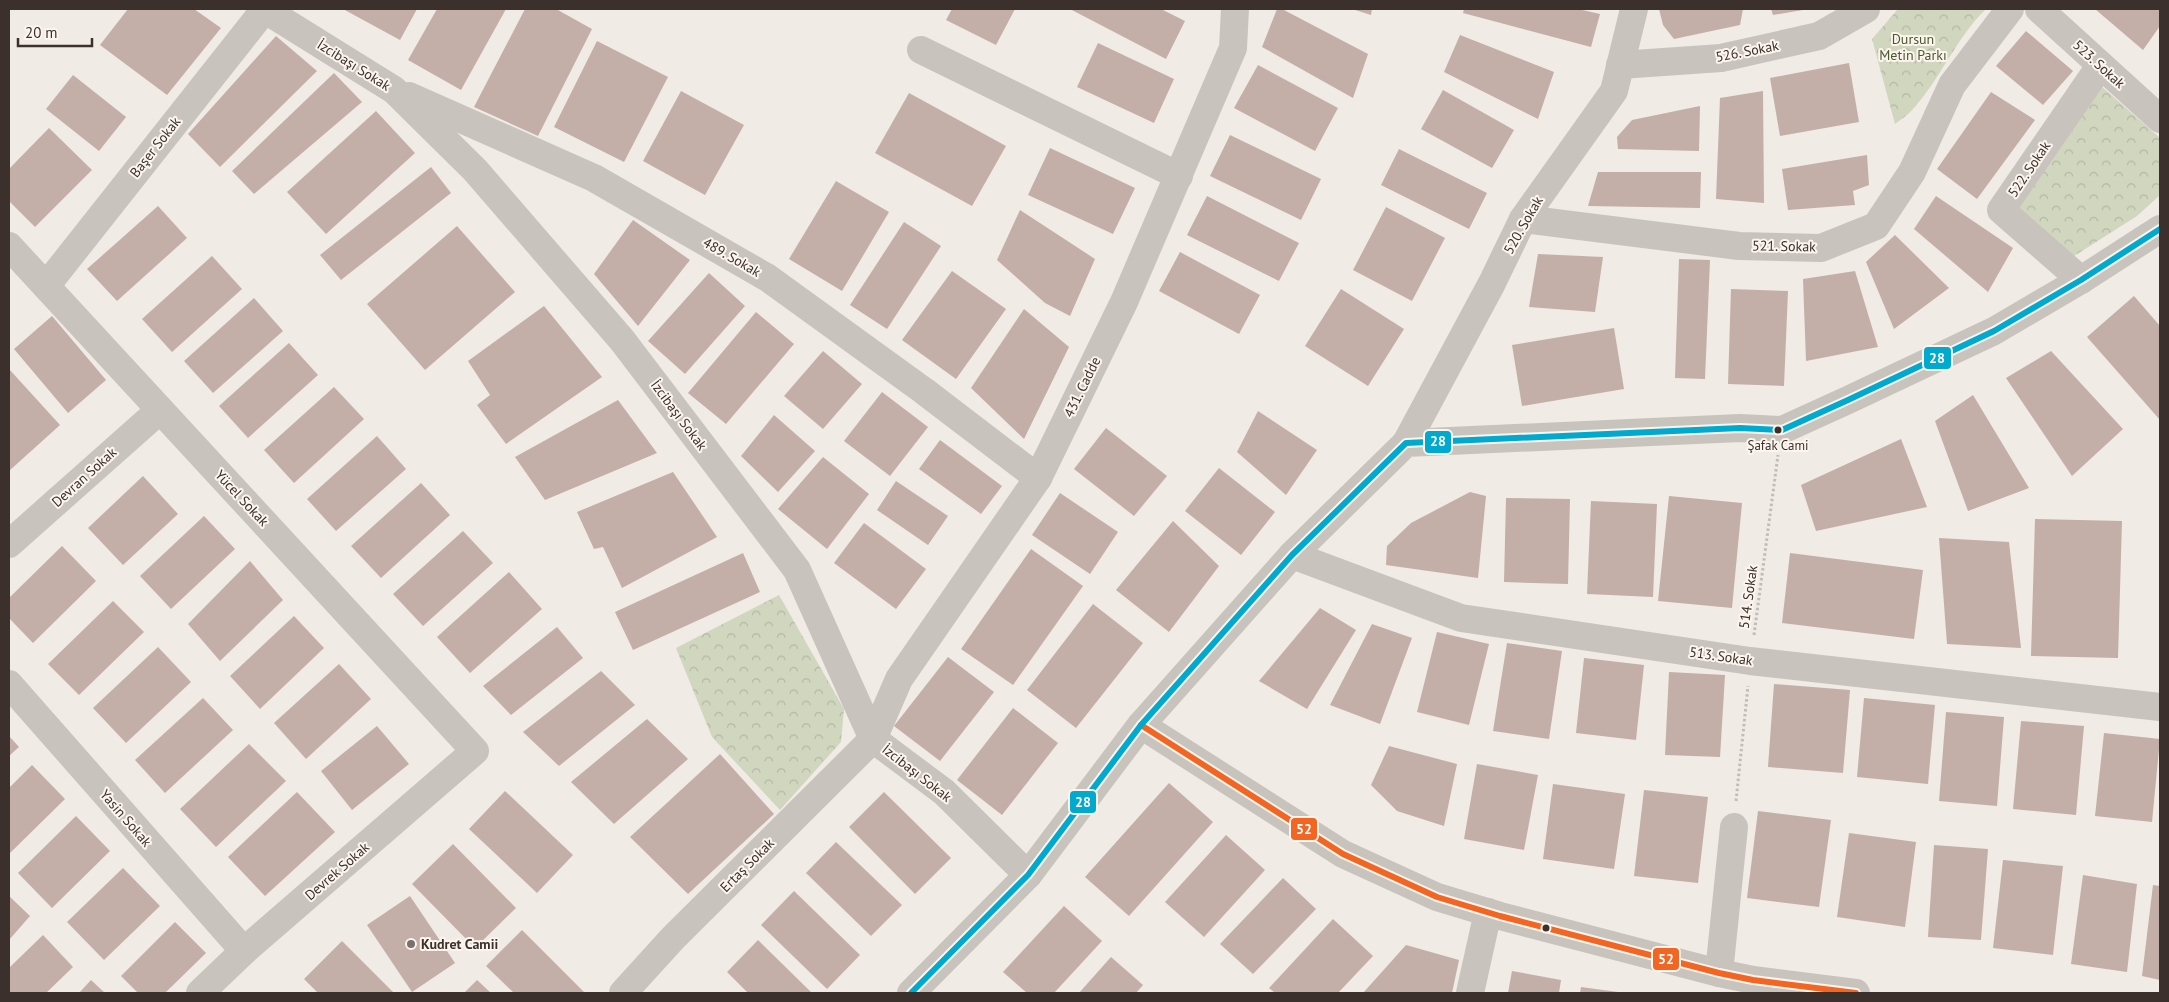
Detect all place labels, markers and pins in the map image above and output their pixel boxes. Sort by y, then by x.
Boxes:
marker: Şafak Cami [1773,425,1783,435]
place label: Şafak Cami [1748,437,1808,454]
unlabelled marker [1541,923,1551,933]
place label: Kudret Camii [421,935,498,953]
marker: Kudret Camii [405,938,417,950]

